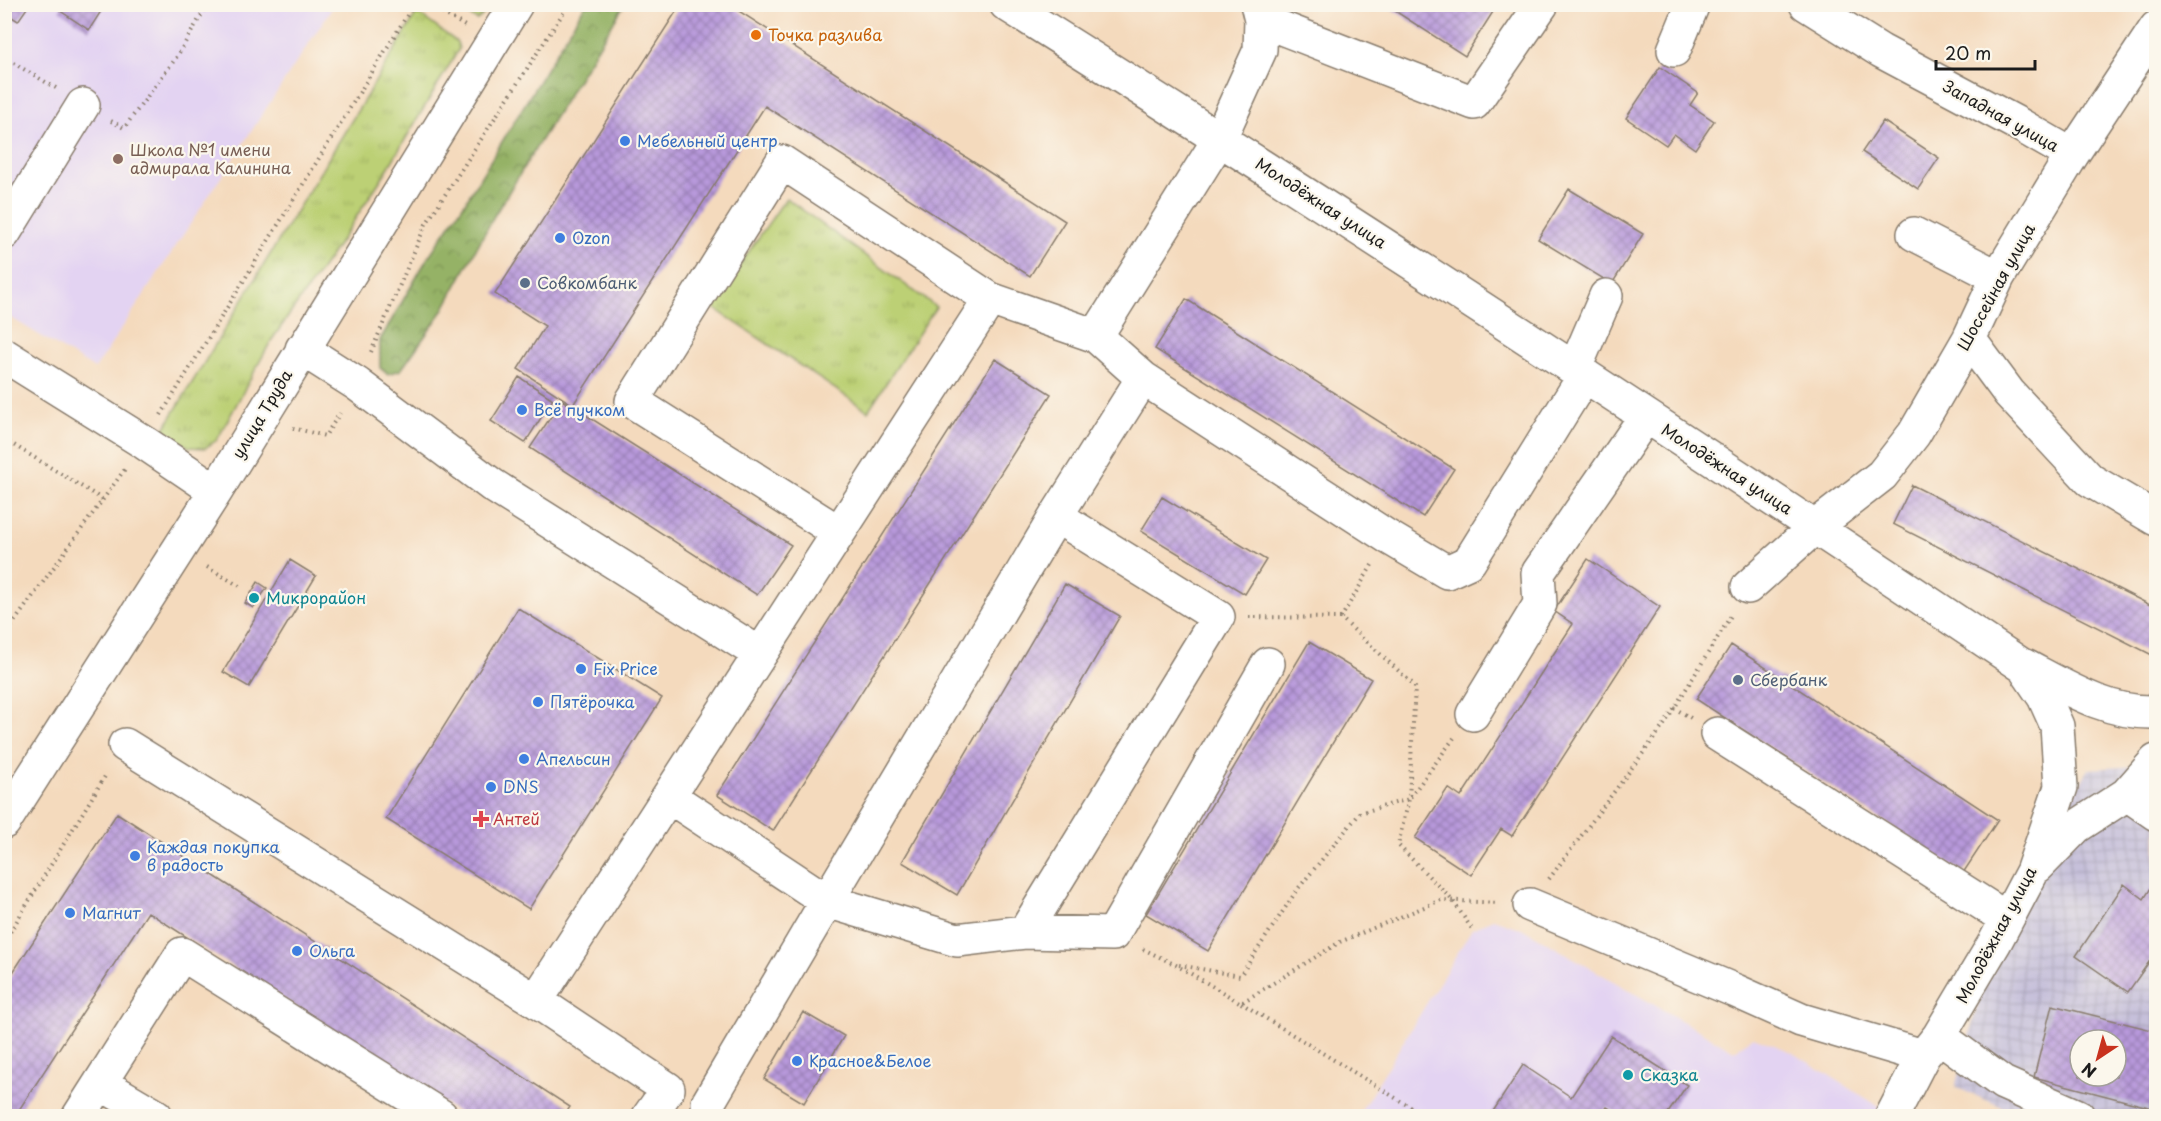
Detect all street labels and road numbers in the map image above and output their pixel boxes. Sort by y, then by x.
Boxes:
street label: Западная улица [1939,73,2064,157]
street label: Молодёжная улица [1251,151,1392,254]
street label: Шоссейная улица [1950,219,2040,354]
street label: улица Труда [225,364,297,463]
street label: Молодёжная улица [1657,417,1798,520]
street label: Молодёжная улица [1949,862,2041,1007]

